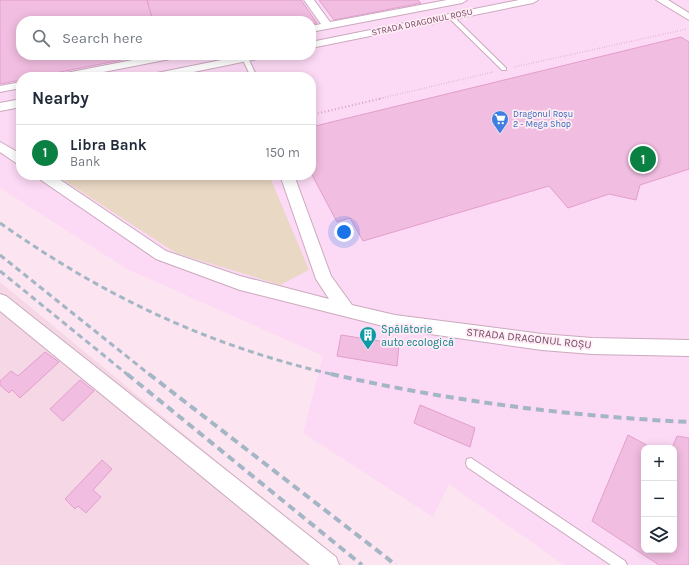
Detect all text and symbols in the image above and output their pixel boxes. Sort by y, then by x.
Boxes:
street label: STRADA DRAGONUL ROȘU [371,6,474,38]
search box [16,16,316,60]
icon: search [30,27,52,49]
text: Search here [62,29,143,47]
text: Nearby [32,88,89,108]
supermarket icon: Dragonul Roșu 2 - Mega Shop [490,109,510,134]
place label: Dragonul Roșu 2 - Mega Shop [513,109,573,129]
text: Libra Bank [70,136,147,154]
pin: 1 [630,144,656,174]
text: 1 [43,145,47,160]
text: 150 m [265,145,300,160]
text: Bank [70,154,100,169]
your location [334,222,354,242]
place label: Spălătorie auto ecologică [381,323,454,349]
building icon: Spălătorie auto ecologică [358,325,378,350]
street label: STRADA DRAGONUL ROȘU [466,325,592,352]
map controls [641,445,677,553]
button: + [641,445,677,481]
button: − [641,481,677,517]
button: layers [641,517,677,553]

